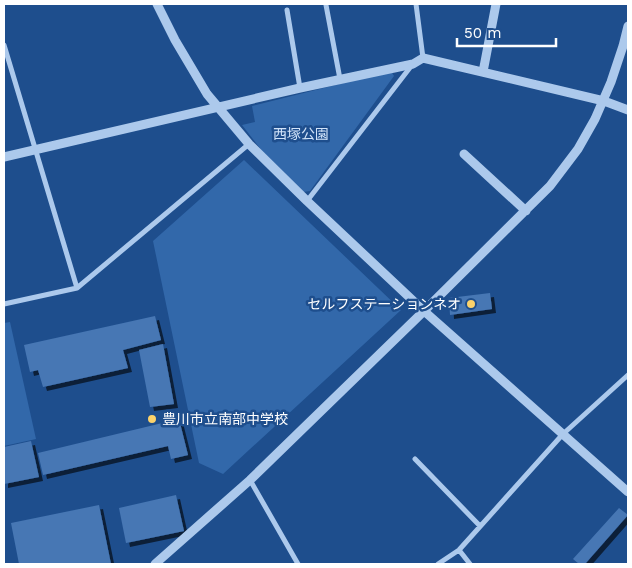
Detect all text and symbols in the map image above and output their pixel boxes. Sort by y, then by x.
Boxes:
scale bar [457,15,556,47]
text: 50 m [464,24,501,42]
park label: 西塚公園 [273,126,329,142]
place label: セルフステーションネオ [308,296,461,312]
marker: セルフステーションネオ [465,298,477,310]
place label: 豊川市立南部中学校 [162,411,288,427]
marker: 豊川市立南部中学校 [146,413,158,425]

